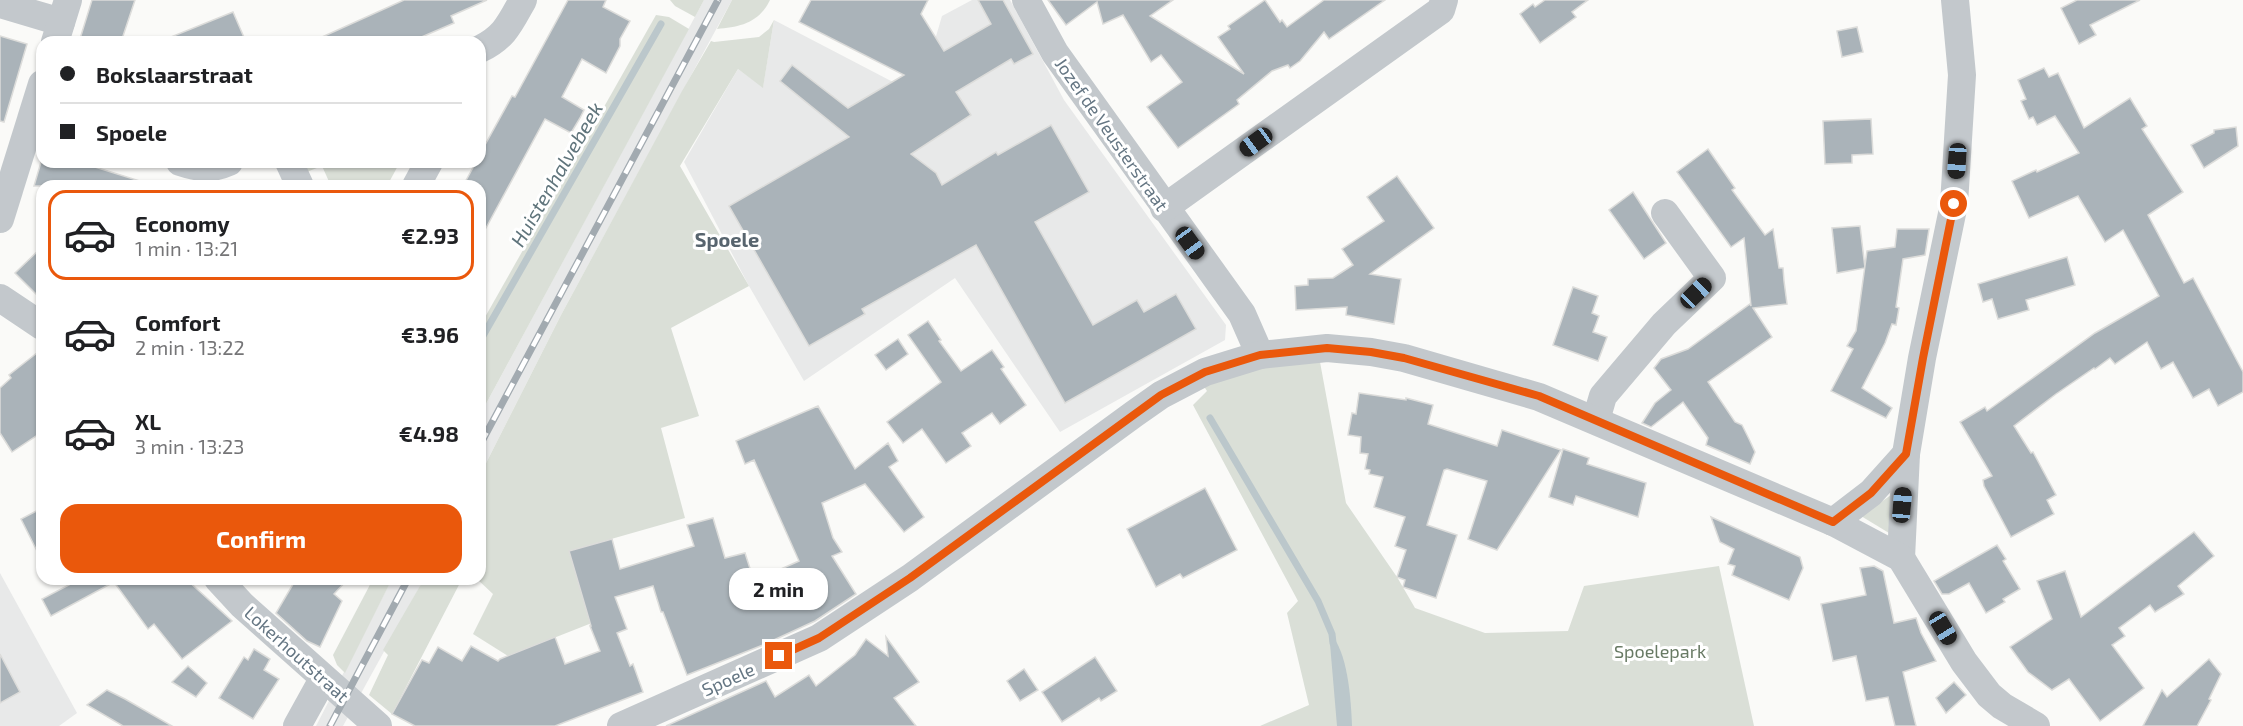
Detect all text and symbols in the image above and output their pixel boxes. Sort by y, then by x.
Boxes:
street label: Jozef de Veusterstraat [1051,53,1173,215]
text: Bokslaarstraat [96,61,253,87]
water label: Huistenhalvebeek [505,98,607,250]
text: Spoele [96,119,167,145]
car [1236,124,1276,160]
car [1947,142,1967,180]
route start [1940,190,1967,217]
icon: car [63,208,117,262]
text: Economy [135,210,230,236]
text: €2.93 [401,222,459,248]
car [1172,223,1208,263]
district label: Spoele [695,227,759,251]
text: 1 min · 13:21 [135,236,238,260]
car [1677,274,1715,312]
icon: car [63,307,117,361]
text: Comfort [135,309,220,335]
text: €3.96 [401,321,459,347]
text: 2 min · 13:22 [135,335,245,359]
icon: car [63,406,117,460]
text: XL [135,408,161,434]
text: €4.98 [399,420,459,446]
text: 3 min · 13:23 [135,434,244,458]
car [1891,486,1913,524]
button: Confirm [60,504,462,573]
callout: 2 min [730,569,828,611]
text: 2 min [753,577,804,601]
street label: Lokerhoutstraat [240,601,354,707]
car [1926,608,1960,648]
park label: Spoelepark [1614,640,1706,662]
route end [765,642,792,669]
street label: Spoele [698,658,758,700]

